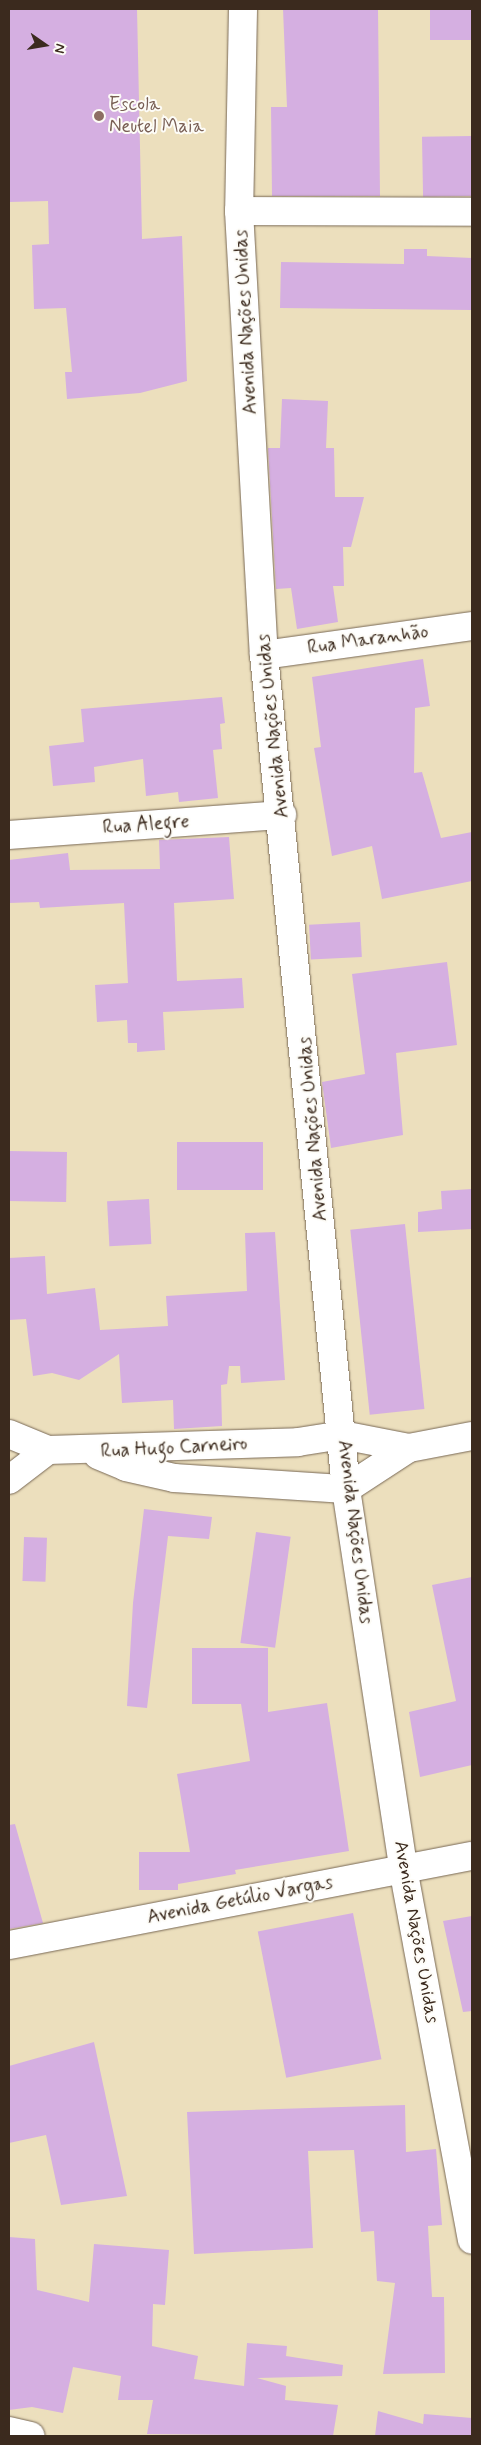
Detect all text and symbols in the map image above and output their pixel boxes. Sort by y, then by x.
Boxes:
north arrow [20,20,70,70]
text: N [50,42,69,55]
place label: Escola Neutel Maia [109,94,204,138]
marker: Escola Neutel Maia [93,110,105,122]
street label: Avenida Nações Unidas [230,229,262,415]
street label: Rua Maranhão [307,620,429,660]
street label: Avenida Nações Unidas [252,632,294,820]
street label: Rua Alegre [102,811,190,839]
street label: Avenida Nações Unidas [294,1036,332,1222]
street label: Rua Hugo Carneiro [98,1433,250,1463]
street label: Avenida Nações Unidas [332,1438,378,1626]
street label: Avenida Nações Unidas [389,1839,443,2025]
street label: Avenida Getúlio Vargas [146,1871,334,1929]

